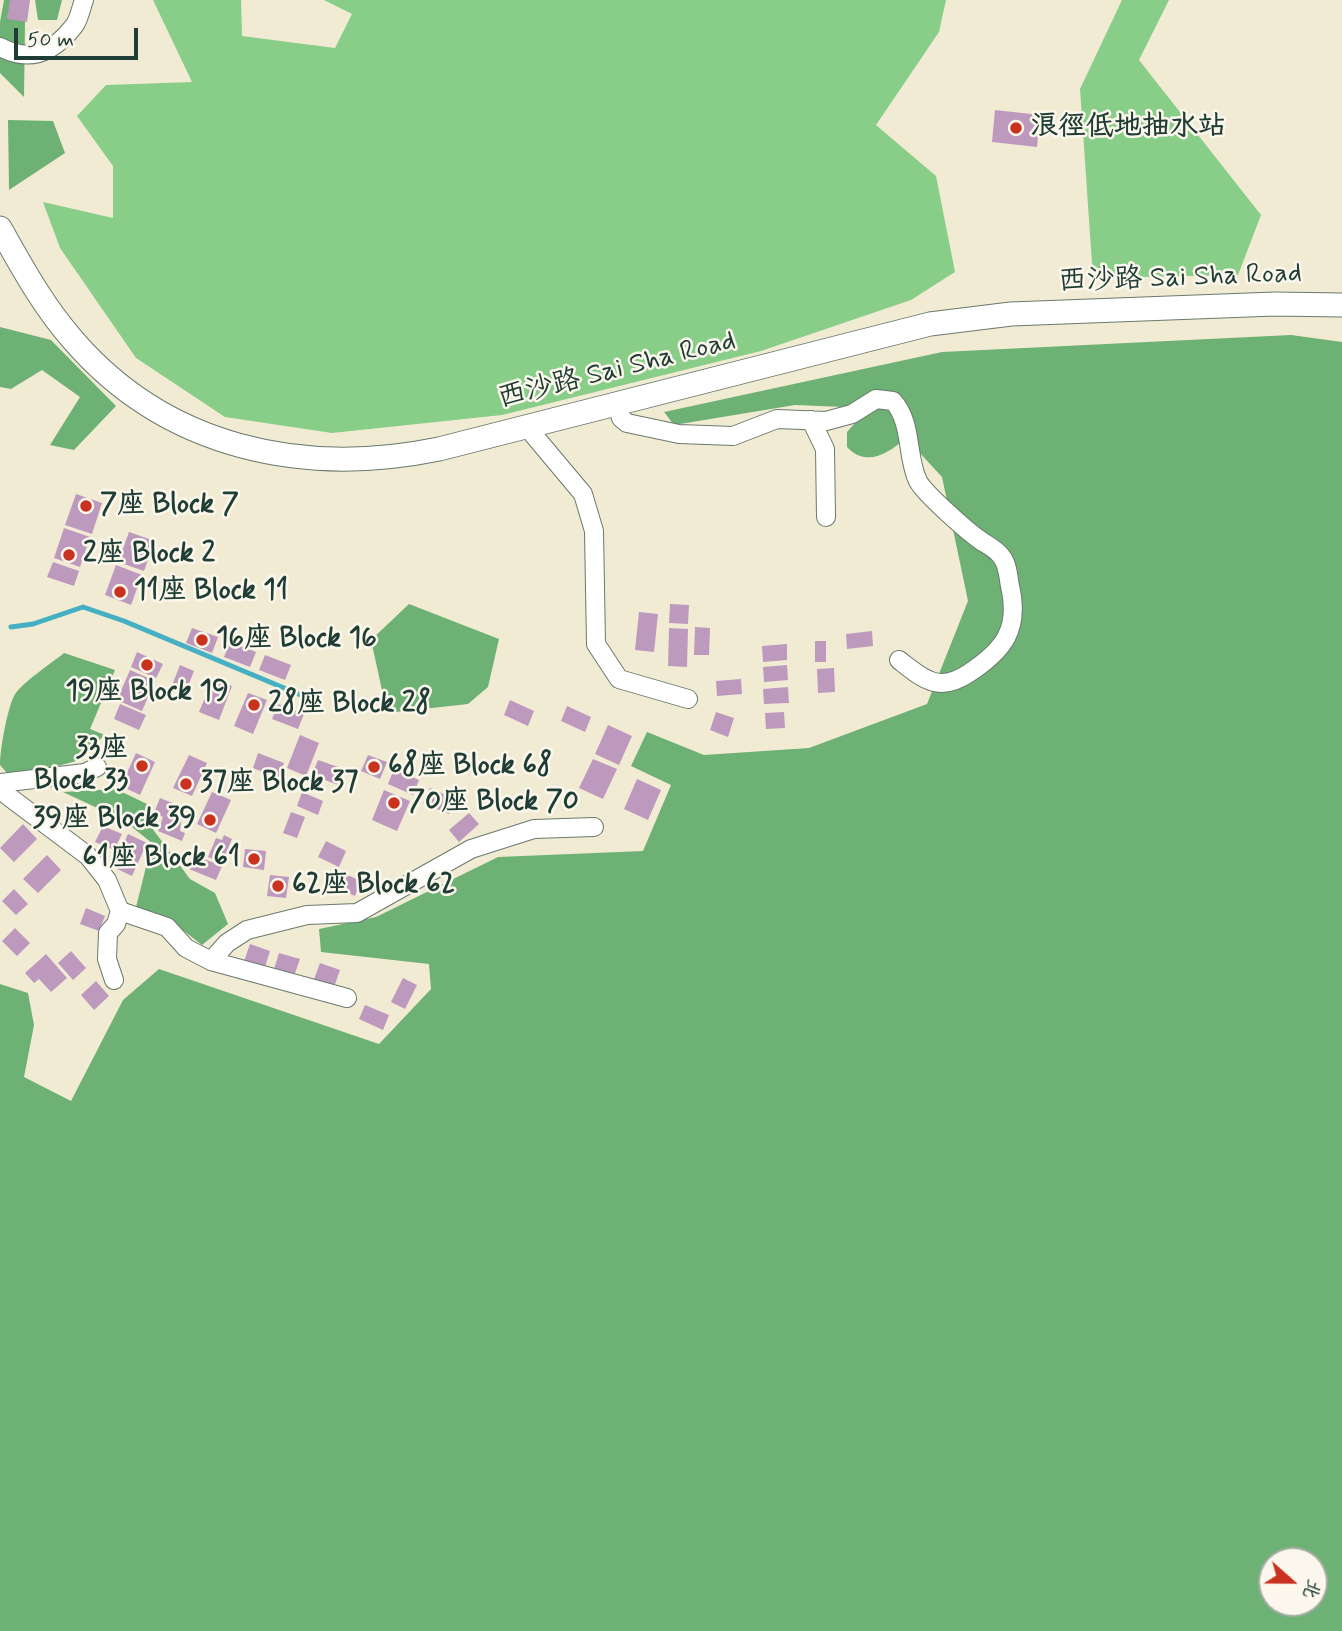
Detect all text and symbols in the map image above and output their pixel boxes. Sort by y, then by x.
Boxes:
scale bar [18,14,142,58]
text: 50 m [27,26,74,54]
place label: 浪徑低地抽水站 [1030,111,1226,145]
marker: 浪徑低地抽水站 [1008,120,1024,136]
street label: 西沙路 Sai Sha Road [1058,258,1302,300]
street label: 西沙路 Sai Sha Road [495,325,739,417]
place label: 7座 Block 7 [100,489,239,523]
marker: 7座 Block 7 [78,498,94,514]
place label: 2座 Block 2 [83,538,215,572]
marker: 2座 Block 2 [61,547,77,563]
place label: 11座 Block 11 [134,575,288,609]
marker: 11座 Block 11 [112,584,128,600]
place label: 16座 Block 16 [216,623,377,657]
marker: 16座 Block 16 [194,632,210,648]
marker: 19座 Block 19 [139,657,155,673]
place label: 19座 Block 19 [65,676,229,710]
place label: 28座 Block 28 [268,688,431,722]
marker: 28座 Block 28 [246,697,262,713]
place label: 33座 Block 33 [34,733,128,799]
place label: 68座 Block 68 [388,750,552,784]
marker: 33座 Block 33 [134,758,150,774]
marker: 68座 Block 68 [366,759,382,775]
place label: 37座 Block 37 [200,767,358,801]
marker: 37座 Block 37 [178,776,194,792]
place label: 70座 Block 70 [408,786,579,820]
marker: 70座 Block 70 [386,795,402,811]
place label: 39座 Block 39 [33,803,196,837]
marker: 39座 Block 39 [202,812,218,828]
place label: 61座 Block 61 [82,842,240,876]
marker: 61座 Block 61 [246,851,262,867]
place label: 62座 Block 62 [292,869,455,903]
marker: 62座 Block 62 [270,878,286,894]
north arrow [1258,1547,1328,1617]
text: 北 [1296,1576,1326,1602]

